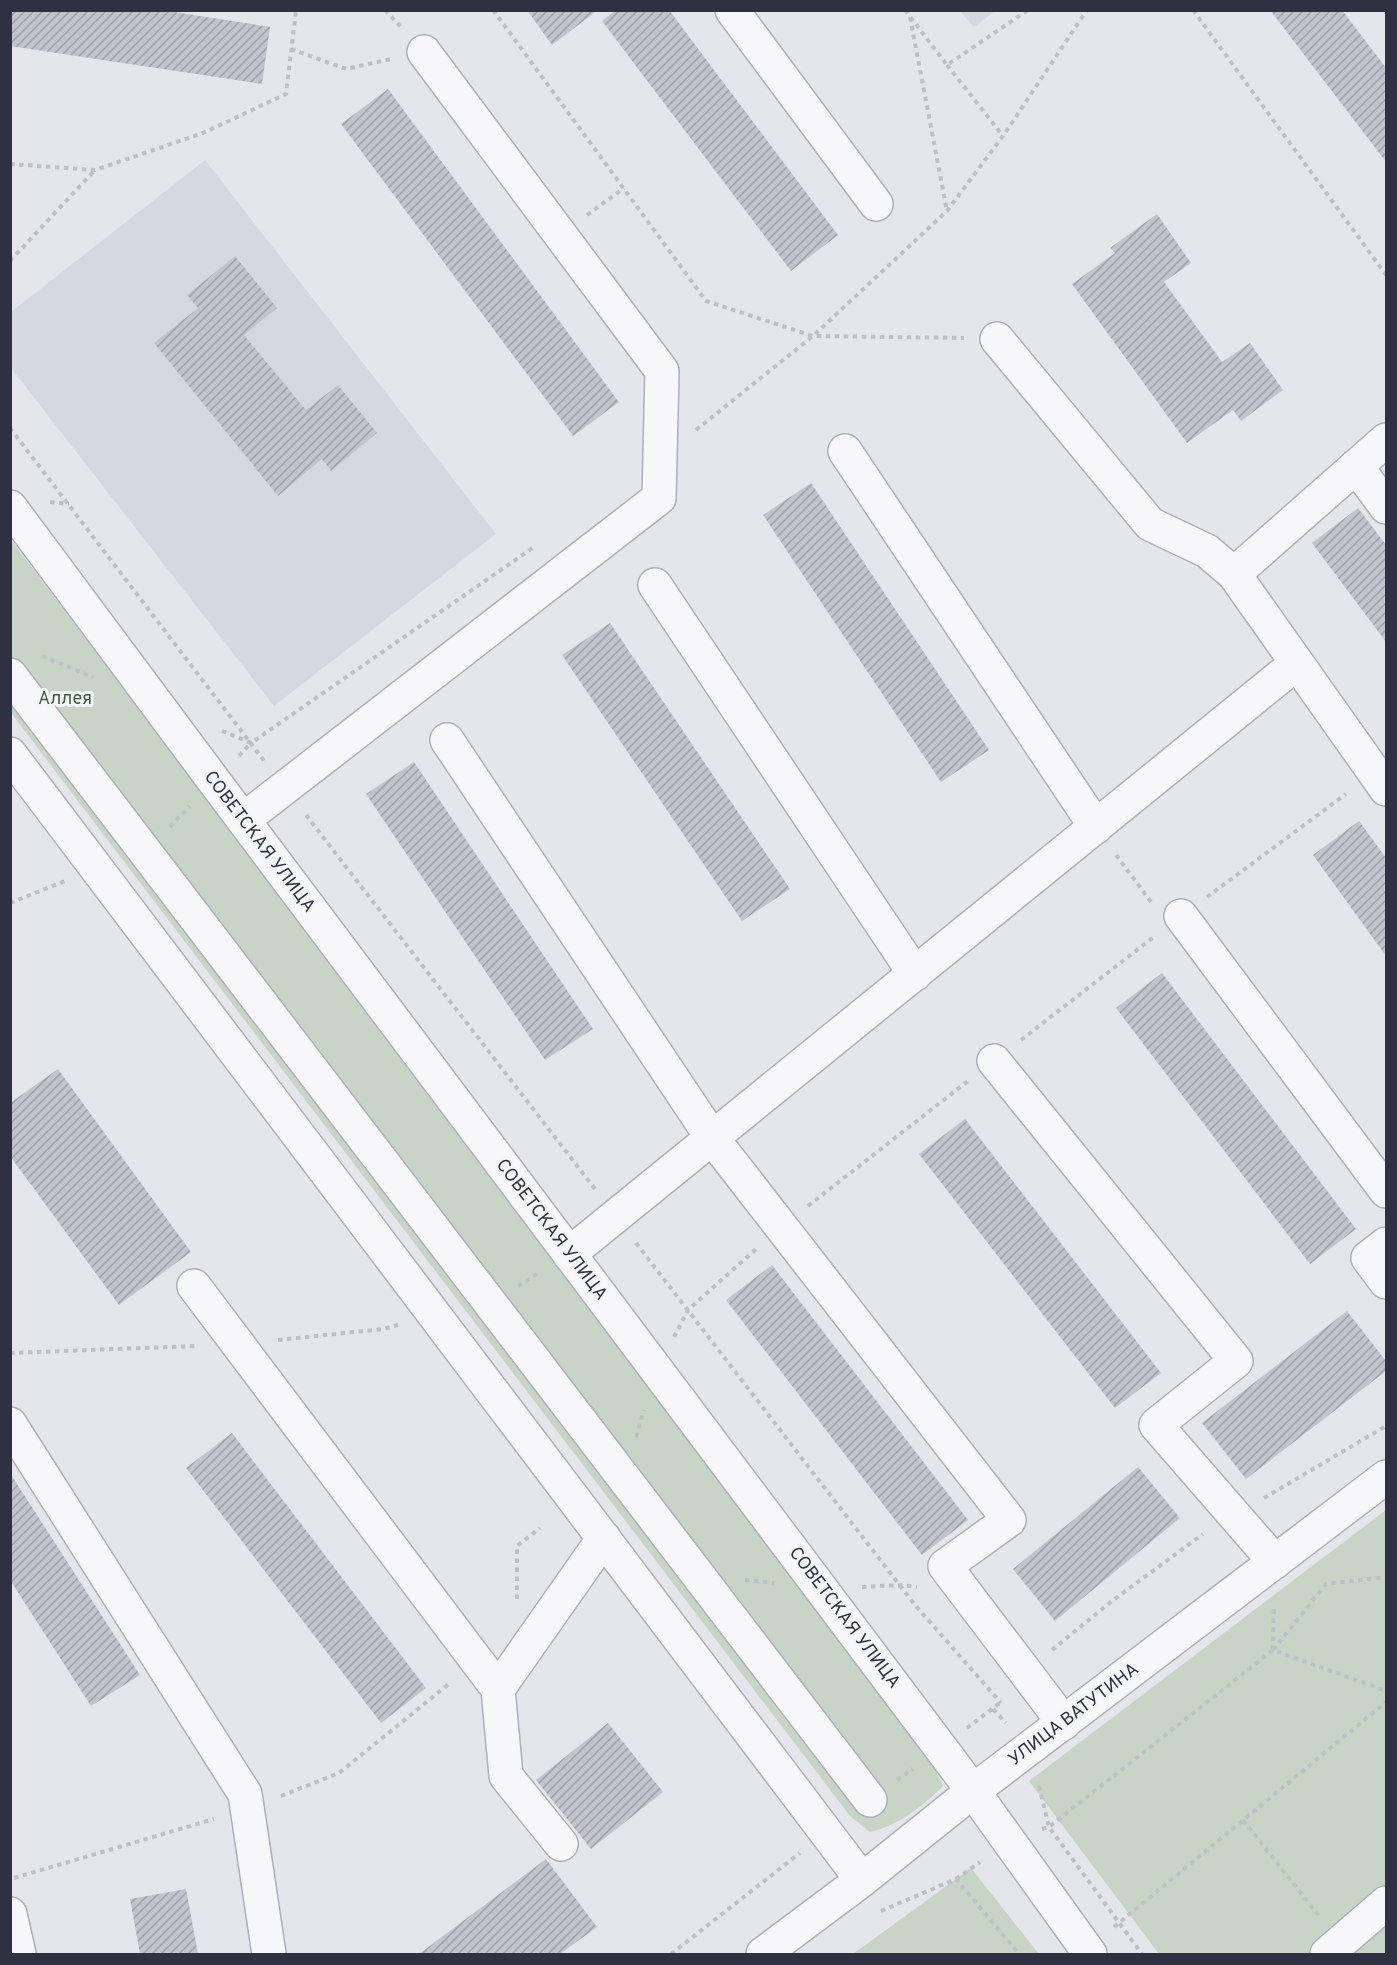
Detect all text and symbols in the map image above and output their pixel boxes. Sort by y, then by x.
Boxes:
park label: Аллея [38,688,92,711]
street label: СОВЕТСКАЯ УЛИЦА [198,767,320,917]
street label: СОВЕТСКАЯ УЛИЦА [490,1155,612,1305]
street label: СОВЕТСКАЯ УЛИЦА [783,1543,905,1693]
street label: УЛИЦА ВАТУТИНА [1004,1658,1144,1772]

